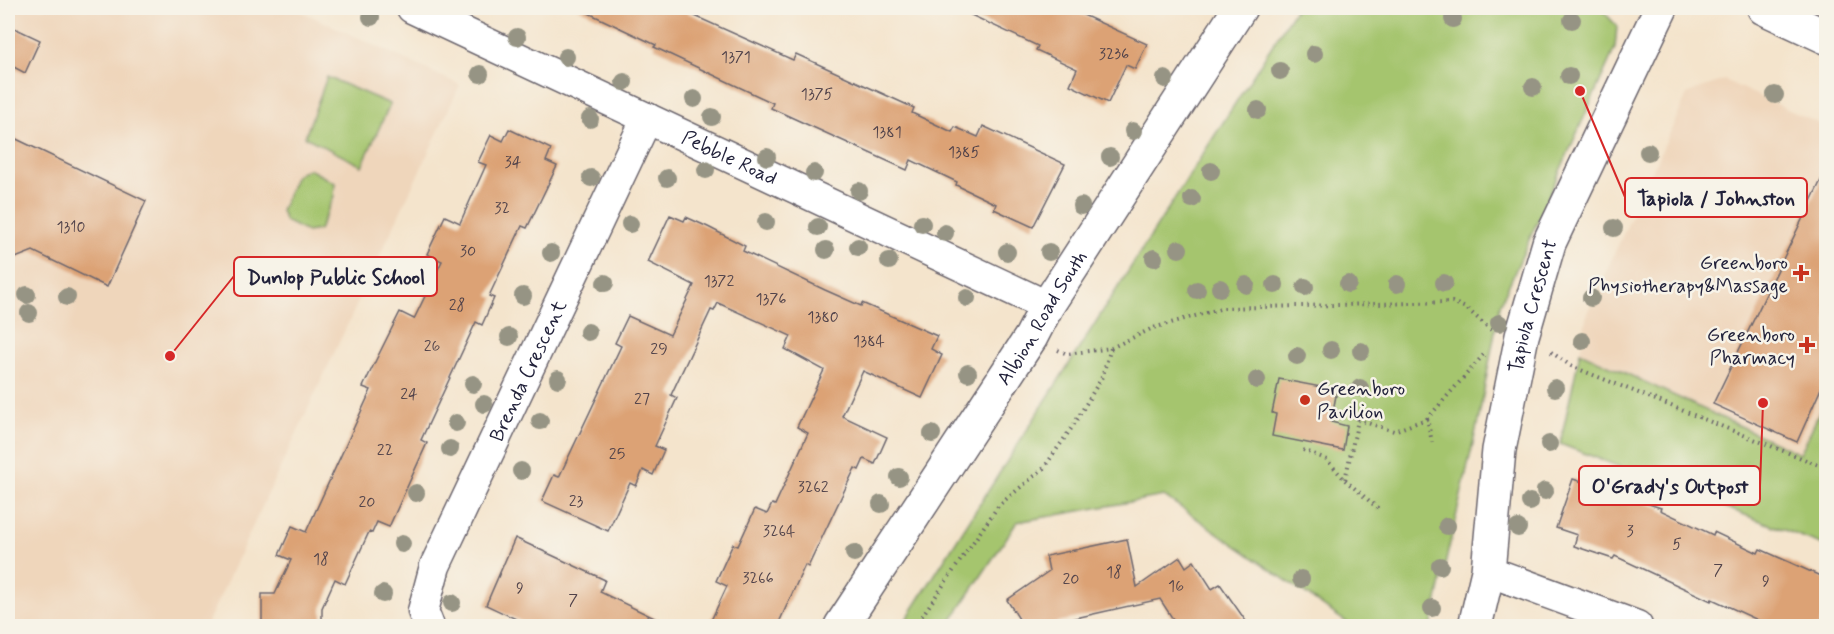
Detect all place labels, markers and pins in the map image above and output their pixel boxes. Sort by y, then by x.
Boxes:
callout: Tapiola / Johnston [1625,178,1807,217]
place label: Greenboro Physiotherapy&Massage [1588,250,1788,300]
callout: Dunlop Public School [234,257,437,296]
marker: Greenboro Physiotherapy&Massage [1792,264,1810,282]
place label: Greenboro Pharmacy [1707,322,1795,372]
marker: Greenboro Pharmacy [1800,338,1814,352]
place label: Greenboro Pavilion [1317,376,1405,426]
marker: Greenboro Pavilion [1298,393,1312,407]
callout: O'Grady's Outpost [1579,466,1760,505]

